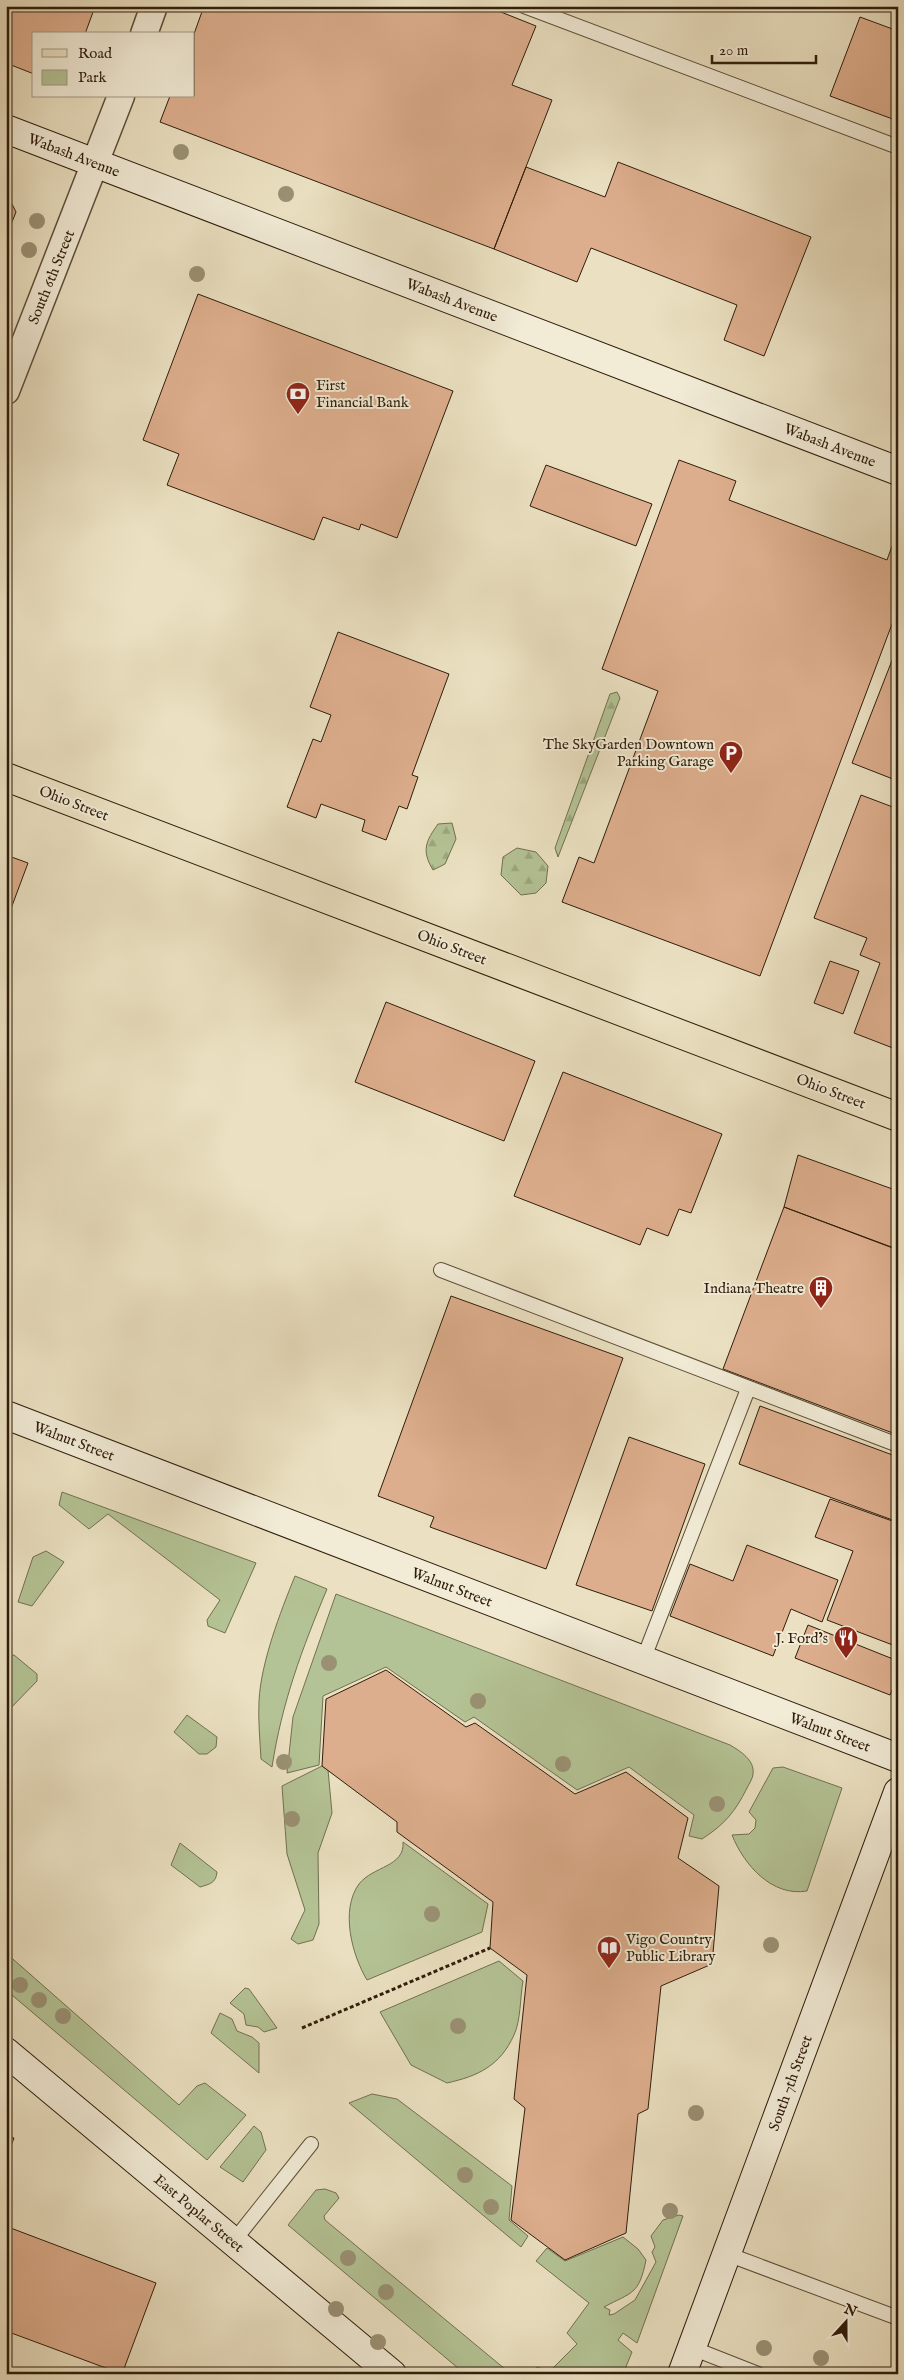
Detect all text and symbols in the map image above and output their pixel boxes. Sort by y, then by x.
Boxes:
legend [32,32,195,98]
scale bar [712,32,815,64]
text: 20 m [719,41,749,60]
text: Road [78,44,113,63]
text: Park [78,68,108,87]
street label: Wabash Avenue [25,129,122,182]
street label: South 6th Street [24,227,79,327]
street label: Wabash Avenue [403,274,500,327]
place label: First Financial Bank [316,376,410,412]
bank icon: First Financial Bank [285,381,311,415]
street label: Wabash Avenue [781,419,878,472]
place label: The SkyGarden Downtown Parking Garage [543,735,714,771]
parking icon: The SkyGarden Downtown Parking Garage [718,740,744,774]
street label: Ohio Street [36,782,111,825]
street label: Ohio Street [414,926,489,969]
street label: Ohio Street [793,1070,868,1113]
building icon: Indiana Theatre [808,1275,834,1309]
place label: Indiana Theatre [703,1279,804,1298]
street label: Walnut Street [31,1417,117,1466]
street label: Walnut Street [409,1563,495,1612]
restaurant icon: J. Ford’s [833,1625,859,1659]
place label: J. Ford’s [773,1629,828,1648]
street label: Walnut Street [787,1708,873,1757]
place label: Vigo Country Public Library [625,1930,716,1966]
library icon: Vigo Country Public Library [596,1935,622,1969]
street label: South 7th Street [764,2033,817,2134]
street label: East Poplar Street [150,2170,248,2257]
north arrow [822,2298,872,2348]
text: N [840,2300,859,2321]

